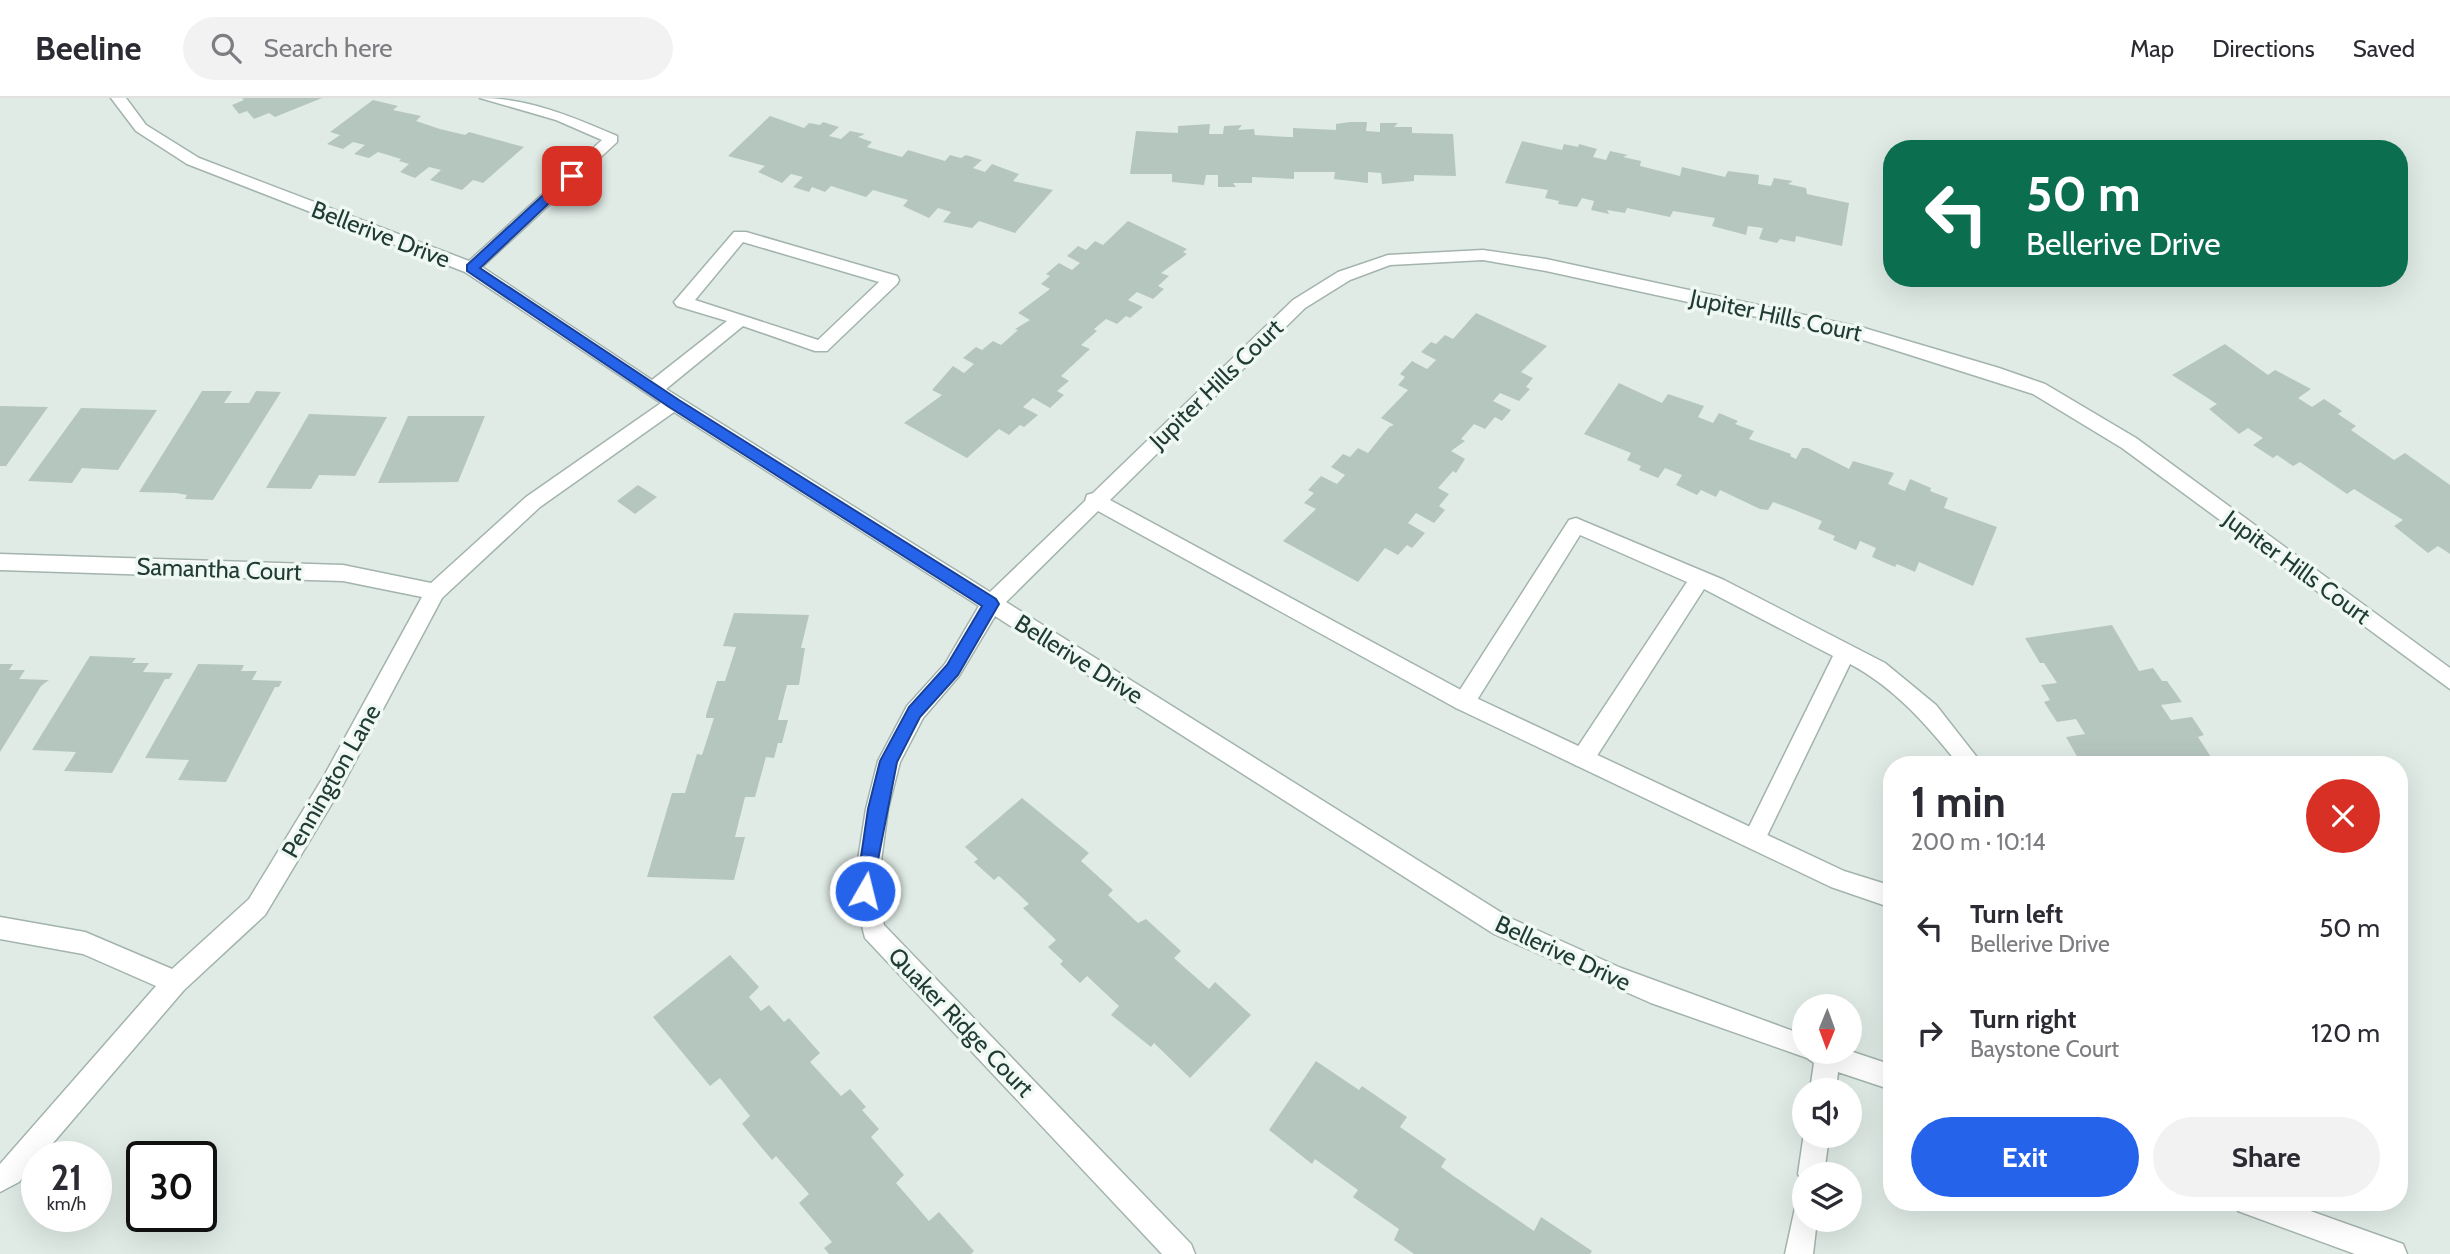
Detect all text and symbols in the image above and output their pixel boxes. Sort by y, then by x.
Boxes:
search box [183,17,673,80]
text: Beeline [35,28,141,68]
icon: search [207,29,245,67]
text: Search here [263,32,393,64]
text: Map [2130,34,2174,63]
text: Directions [2212,34,2315,63]
text: Saved [2353,34,2415,63]
pin [542,146,602,206]
icon: arrive [553,157,591,195]
text: 50 m [2026,164,2141,223]
icon: left [1911,168,2002,259]
street label: Bellerive Drive [308,194,454,274]
text: Bellerive Drive [2026,224,2221,263]
street label: Jupiter Hills Court [1687,282,1864,347]
street label: Jupiter Hills Court [1142,313,1289,456]
street label: Jupiter Hills Court [2217,503,2376,630]
street label: Samantha Court [136,552,302,586]
street label: Bellerive Drive [1009,608,1149,710]
street label: Pennington Lane [275,699,387,863]
text: 1 min [1911,776,2006,828]
button: close [2306,779,2380,853]
text: 200 m · 10:14 [1911,828,2045,856]
position arrow [828,854,902,928]
text: Turn left [1970,898,2063,930]
street label: Bellerive Drive [1491,909,1635,997]
icon: left [1911,909,1949,947]
text: 50 m [2319,912,2380,944]
text: Bellerive Drive [1970,930,2110,958]
street label: Quaker Ridge Court [882,941,1040,1103]
north arrow [1792,994,1862,1064]
map controls [1792,994,1862,1232]
text: Turn right [1970,1003,2076,1035]
icon: right [1911,1014,1949,1052]
text: 120 m [2311,1017,2380,1049]
text: Baystone Court [1970,1035,2119,1063]
button: sound [1792,1078,1862,1148]
button: Exit [1911,1117,2139,1197]
button: Share [2153,1117,2380,1197]
speed limit sign: 30 [126,1141,217,1232]
text: 21 [51,1156,82,1199]
button: layers [1792,1162,1862,1232]
text: km/h [47,1193,86,1215]

